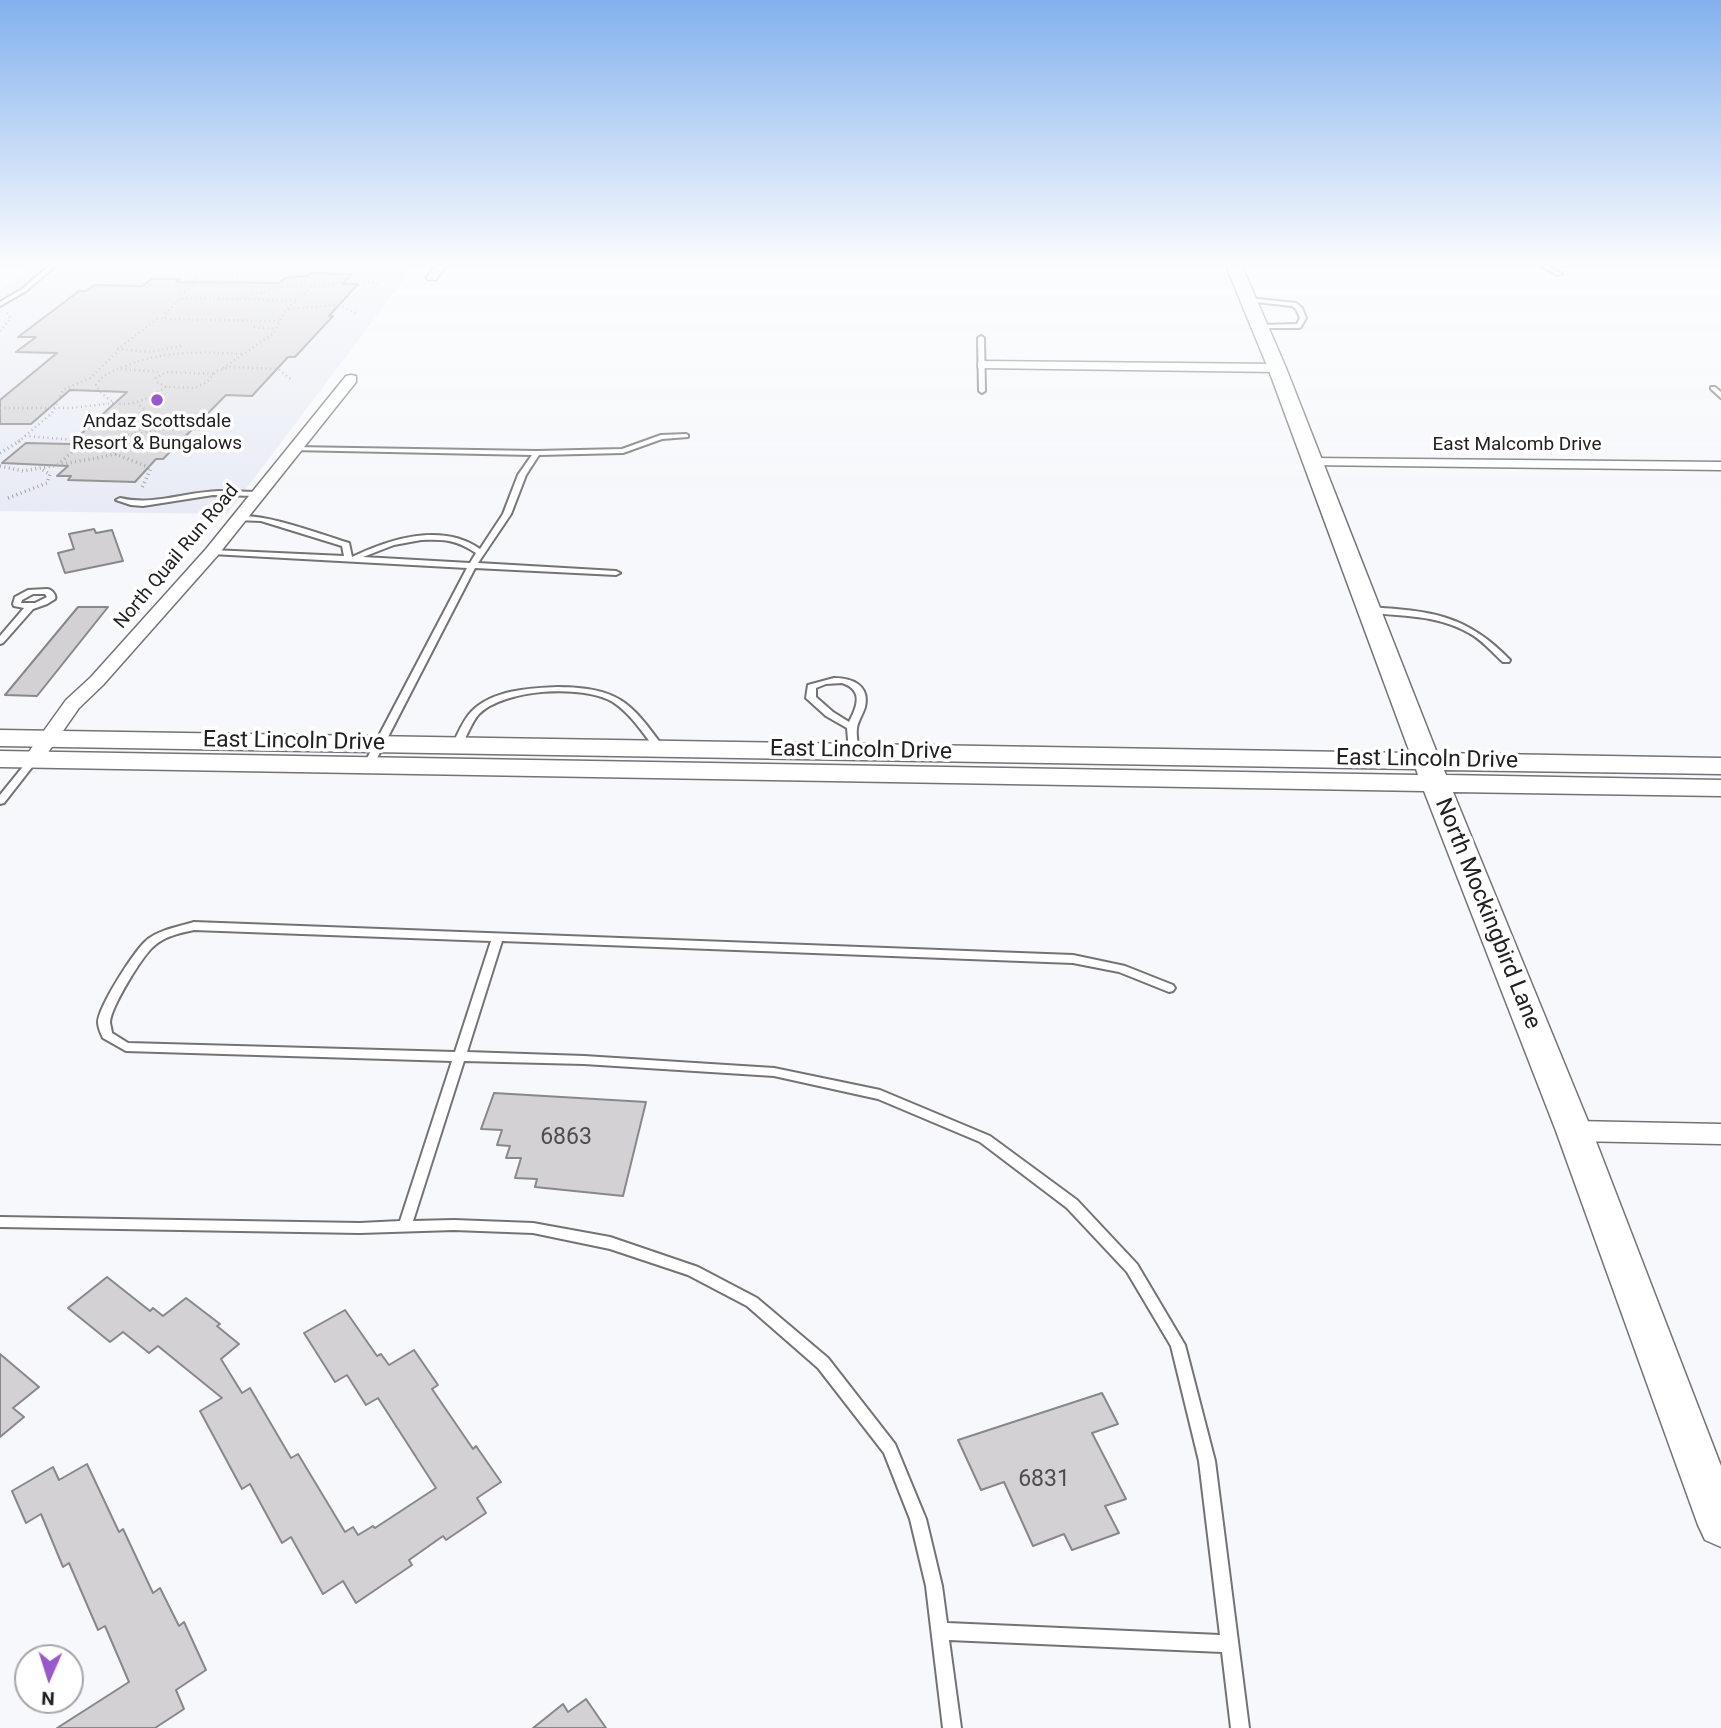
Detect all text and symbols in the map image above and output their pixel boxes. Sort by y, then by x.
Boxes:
marker: Andaz Scottsdale Resort & Bungalows [149,392,165,408]
place label: Andaz Scottsdale Resort & Bungalows [72,411,242,455]
street label: East Malcomb Drive [1433,434,1601,456]
street label: North Quail Run Road [110,480,244,634]
street label: East Lincoln Drive [203,727,385,757]
street label: East Lincoln Drive [770,736,952,766]
street label: East Lincoln Drive [1336,745,1518,775]
street label: North Mockingbird Lane [1428,795,1546,1033]
house number: 6863 [540,1124,592,1152]
house number: 6831 [1018,1466,1070,1494]
north arrow [14,1644,84,1714]
text: N [41,1687,55,1710]

